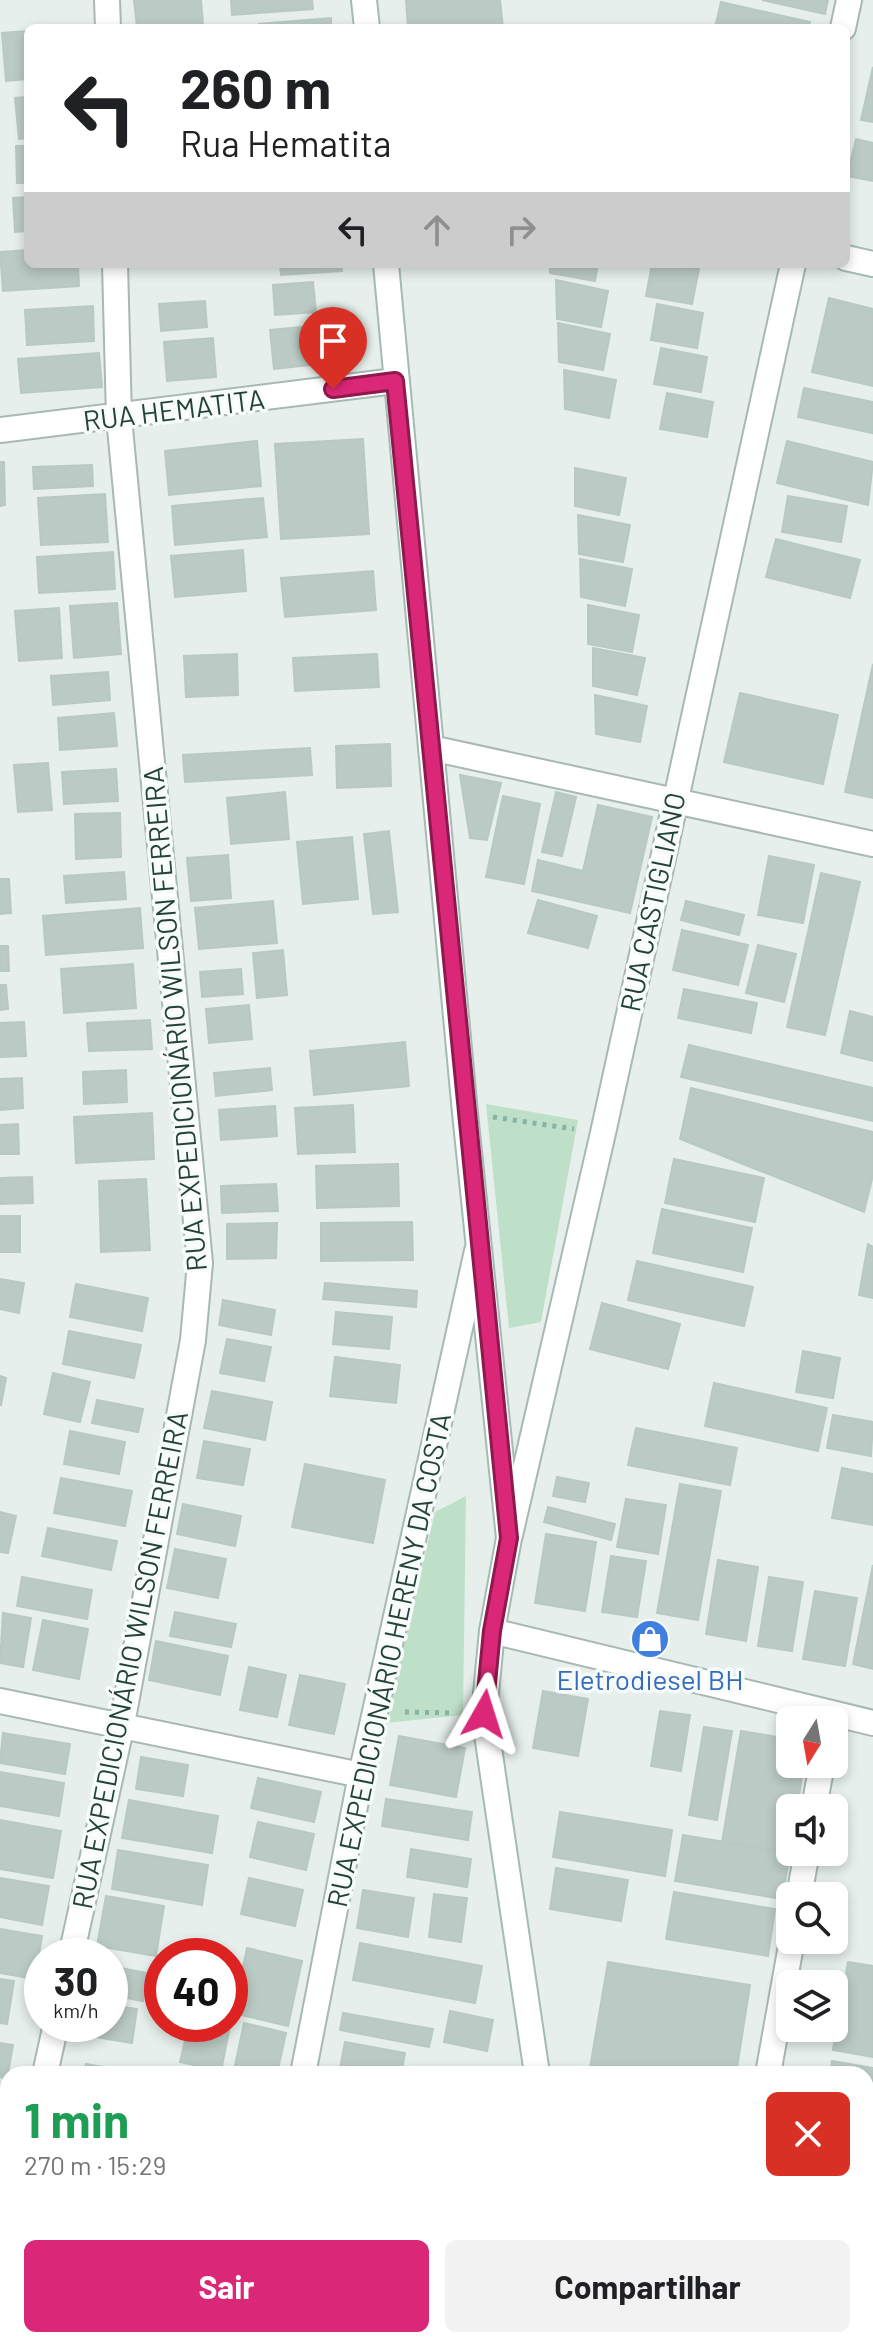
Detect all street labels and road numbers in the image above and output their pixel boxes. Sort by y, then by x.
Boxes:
street label: RUA HEMATITA [81,381,267,437]
street label: RUA EXPEDICIONÁRIO WILSON FERREIRA [135,765,213,1273]
street label: RUA CASTIGLIANO [612,789,692,1014]
street label: RUA EXPEDICIONÁRIO WILSON FERREIRA [64,1408,194,1912]
street label: RUA EXPEDICIONÁRIO HERENY DA COSTA [319,1410,457,1910]

